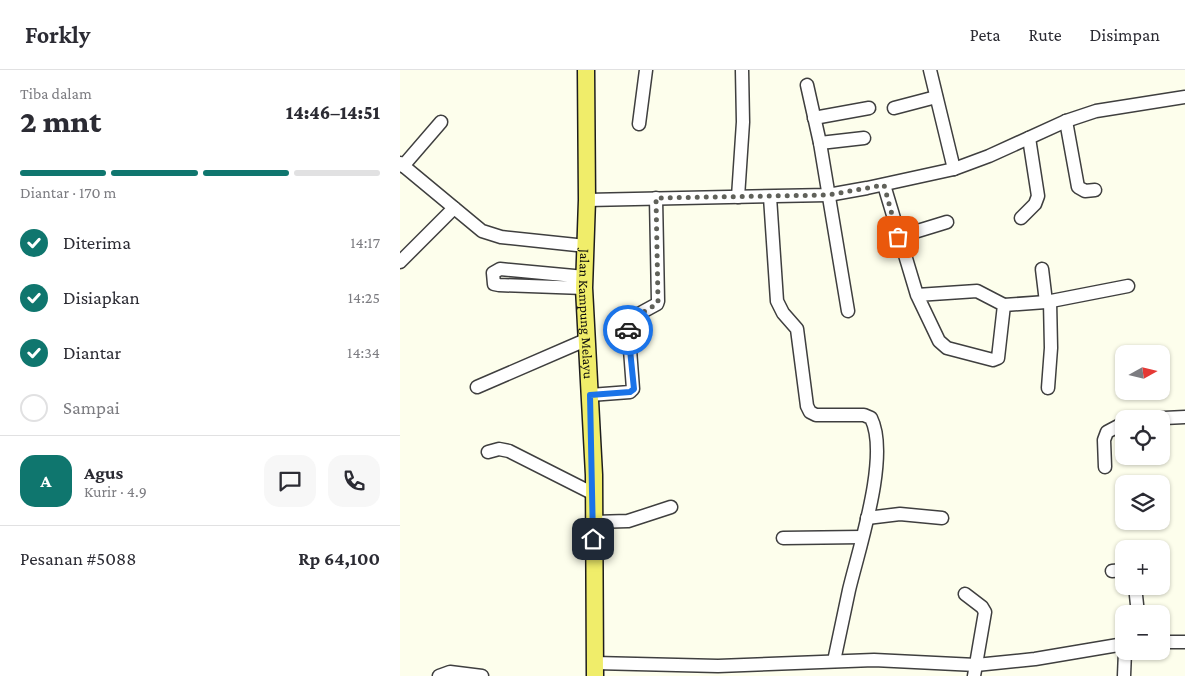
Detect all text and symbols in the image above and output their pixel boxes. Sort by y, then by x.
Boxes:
text: Forkly [25,21,90,48]
text: Peta [970,25,1001,45]
text: Rute [1029,25,1062,45]
text: Disimpan [1090,25,1160,45]
text: Tiba dalam [20,85,92,102]
text: 14:46–14:51 [286,102,380,123]
text: 2 mnt [20,103,101,139]
text: Diantar · 170 m [20,184,116,201]
pin [877,216,919,258]
icon: bag [884,223,912,251]
icon: check [20,229,48,257]
text: Diterima [63,232,131,253]
text: 14:17 [350,234,380,251]
street label: Jalan Kampung Melayu [576,247,597,380]
icon: check [20,284,48,312]
text: Disiapkan [63,287,140,308]
text: 14:25 [348,289,380,306]
courier [603,305,653,355]
icon: car [614,316,642,344]
icon: check [20,339,48,367]
text: Diantar [63,342,121,363]
text: 14:34 [347,344,380,361]
north arrow [1115,345,1170,400]
map controls [1115,345,1170,660]
text: Sampai [63,397,120,418]
button: locate [1115,410,1170,465]
button: chat [264,455,316,507]
button: phone [328,455,380,507]
text: Agus [84,462,123,483]
text: A [40,470,52,491]
button: layers [1115,475,1170,530]
text: Kurir · 4.9 [84,483,147,500]
pin [572,518,614,560]
icon: home [579,525,607,553]
button: + [1115,540,1170,595]
text: Pesanan #5088 [20,548,136,569]
text: Rp 64,100 [298,548,380,569]
button: − [1115,605,1170,660]

